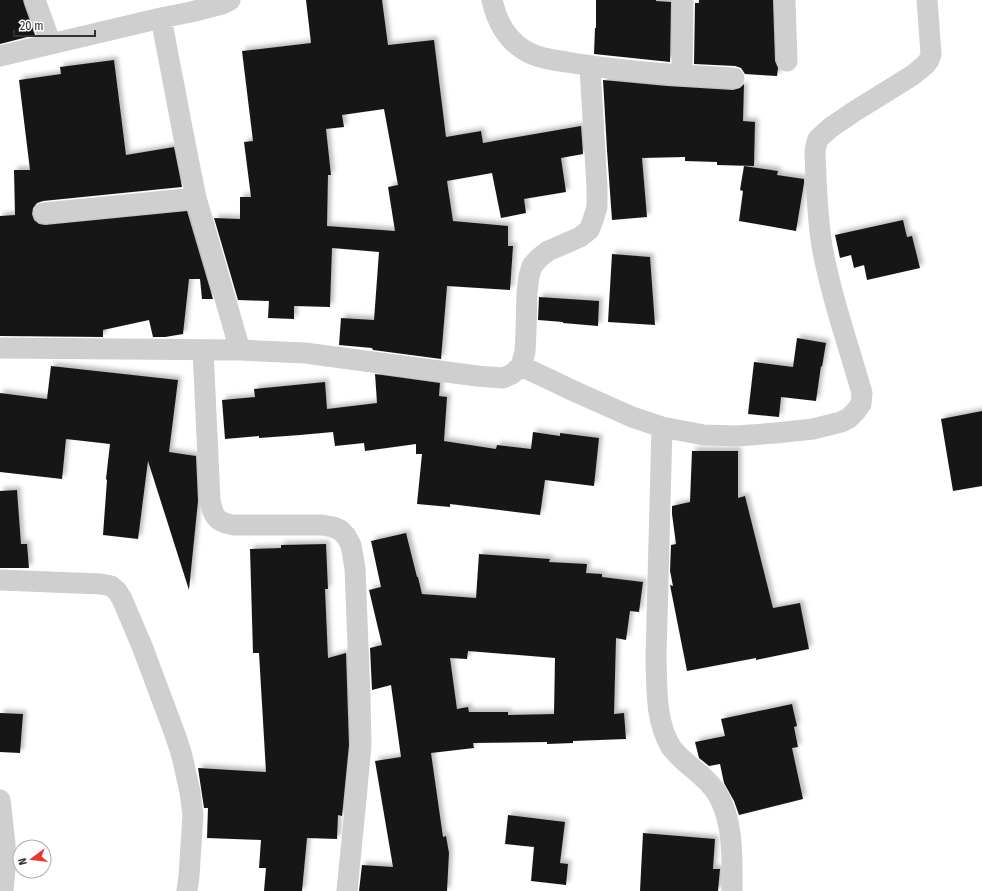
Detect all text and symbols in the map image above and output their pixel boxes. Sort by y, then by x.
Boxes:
scale bar [14,12,95,38]
text: 20 m [20,19,44,33]
north arrow [12,839,52,879]
text: N [16,857,30,866]

